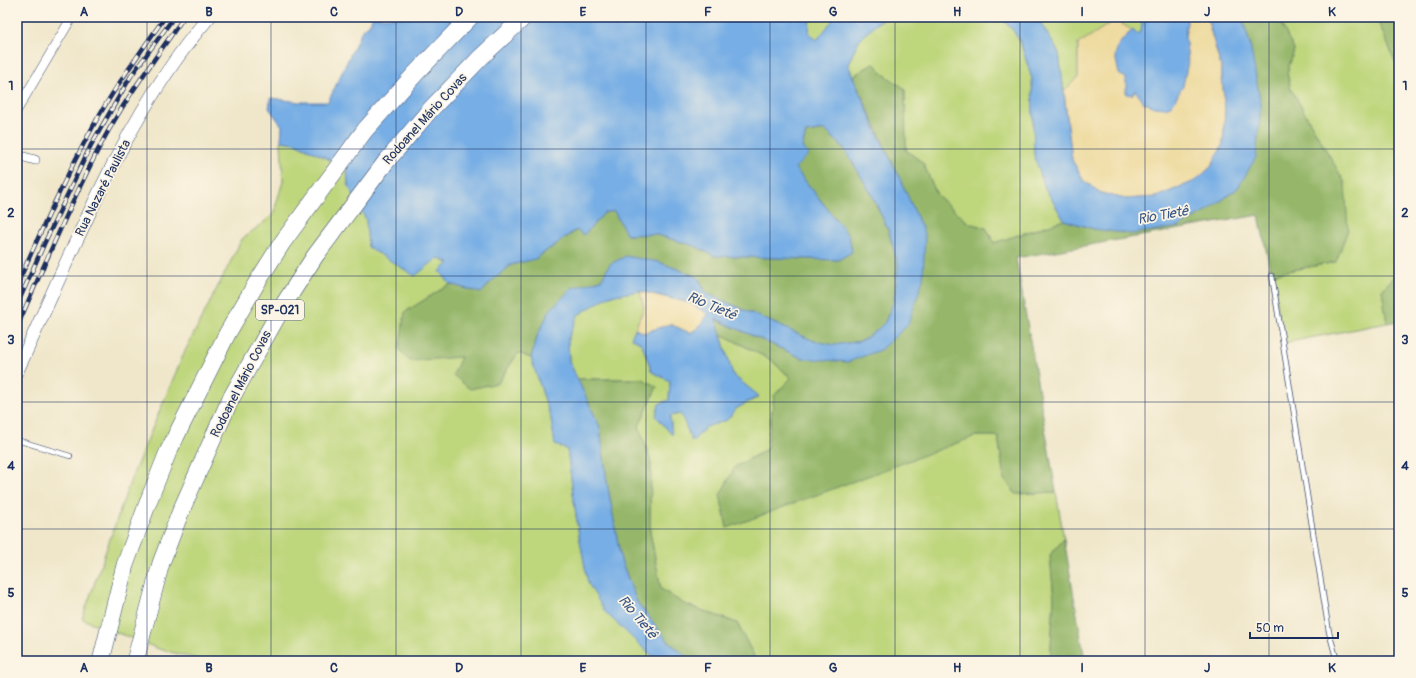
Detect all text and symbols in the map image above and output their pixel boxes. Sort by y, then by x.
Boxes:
text: A [80,4,89,20]
text: B [205,4,213,20]
text: C [330,4,338,20]
text: D [455,4,463,20]
text: E [580,4,587,20]
text: F [704,4,712,20]
text: G [829,4,838,20]
text: H [953,4,961,20]
text: I [1080,4,1084,20]
text: J [1204,4,1210,20]
text: K [1328,4,1336,20]
street label: Rodoanel Mário Covas [380,70,470,168]
text: 1 [8,78,14,94]
text: 1 [1402,78,1408,94]
street label: Rua Nazaré Paulista [72,137,134,239]
water label: Rio Tietê [1136,202,1191,228]
text: 2 [7,205,15,221]
text: 2 [1401,205,1409,221]
water label: Rio Tietê [685,288,740,324]
road number: SP-021 [256,300,304,320]
street label: Rodoanel Mário Covas [207,328,275,440]
text: 3 [7,332,15,348]
text: 3 [1401,332,1409,348]
text: 4 [7,458,15,474]
text: 4 [1401,458,1409,474]
text: 5 [7,585,15,601]
text: 5 [1401,585,1409,601]
water label: Rio Tietê [615,592,662,643]
scale bar [1250,614,1338,640]
text: 50 m [1256,621,1284,636]
text: A [80,660,89,676]
text: B [205,660,213,676]
text: C [330,660,338,676]
text: D [455,660,463,676]
text: E [580,660,587,676]
text: F [704,660,712,676]
text: G [829,660,838,676]
text: H [953,660,961,676]
text: I [1080,660,1084,676]
text: J [1204,660,1210,676]
text: K [1328,660,1336,676]

